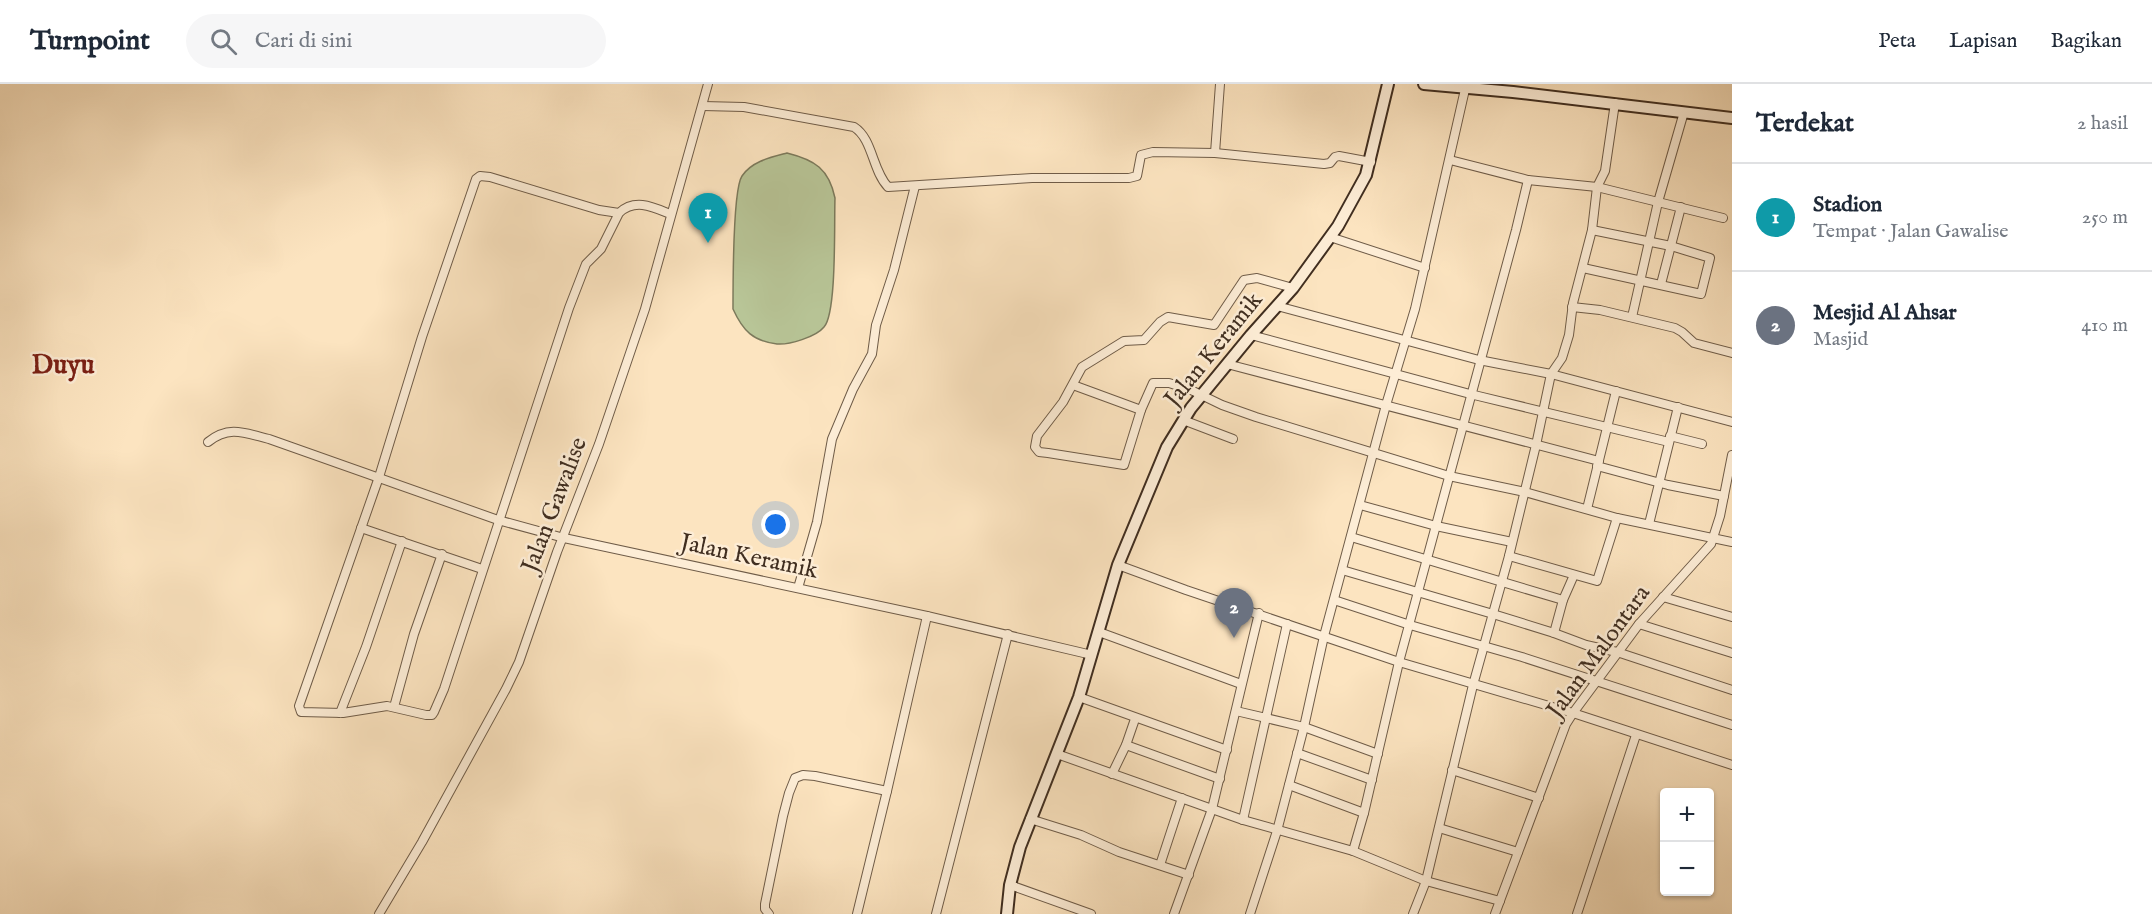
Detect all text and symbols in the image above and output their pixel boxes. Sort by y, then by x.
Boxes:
search box [186,14,606,68]
text: Turnpoint [30,24,150,59]
icon: search [207,25,240,58]
text: Cari di sini [255,27,352,55]
text: Peta [1878,28,1916,55]
text: Lapisan [1949,28,2018,55]
text: Bagikan [2051,28,2122,55]
text: Terdekat [1756,107,1854,140]
text: 2 hasil [2077,111,2128,136]
text: Stadion [1813,191,1882,219]
pin: 1 [688,194,728,243]
text: 1 [1772,205,1779,230]
text: 250 m [2082,205,2128,230]
text: Tempat · Jalan Gawalise [1813,219,2008,244]
street label: Jalan Keramik [1156,286,1270,416]
text: Mesjid Al Ahsar [1813,299,1956,327]
text: 2 [1771,313,1780,338]
text: 410 m [2081,313,2128,338]
text: Masjid [1813,327,1868,352]
district label: Duyu [32,349,94,383]
street label: Jalan Gawalise [514,433,595,580]
your location [761,510,790,539]
street label: Jalan Keramik [674,527,821,587]
street label: Jalan Malontara [1538,579,1658,727]
pin: 2 [1214,588,1254,638]
map controls [1660,788,1714,896]
button: + [1660,788,1714,842]
button: − [1660,842,1714,896]

